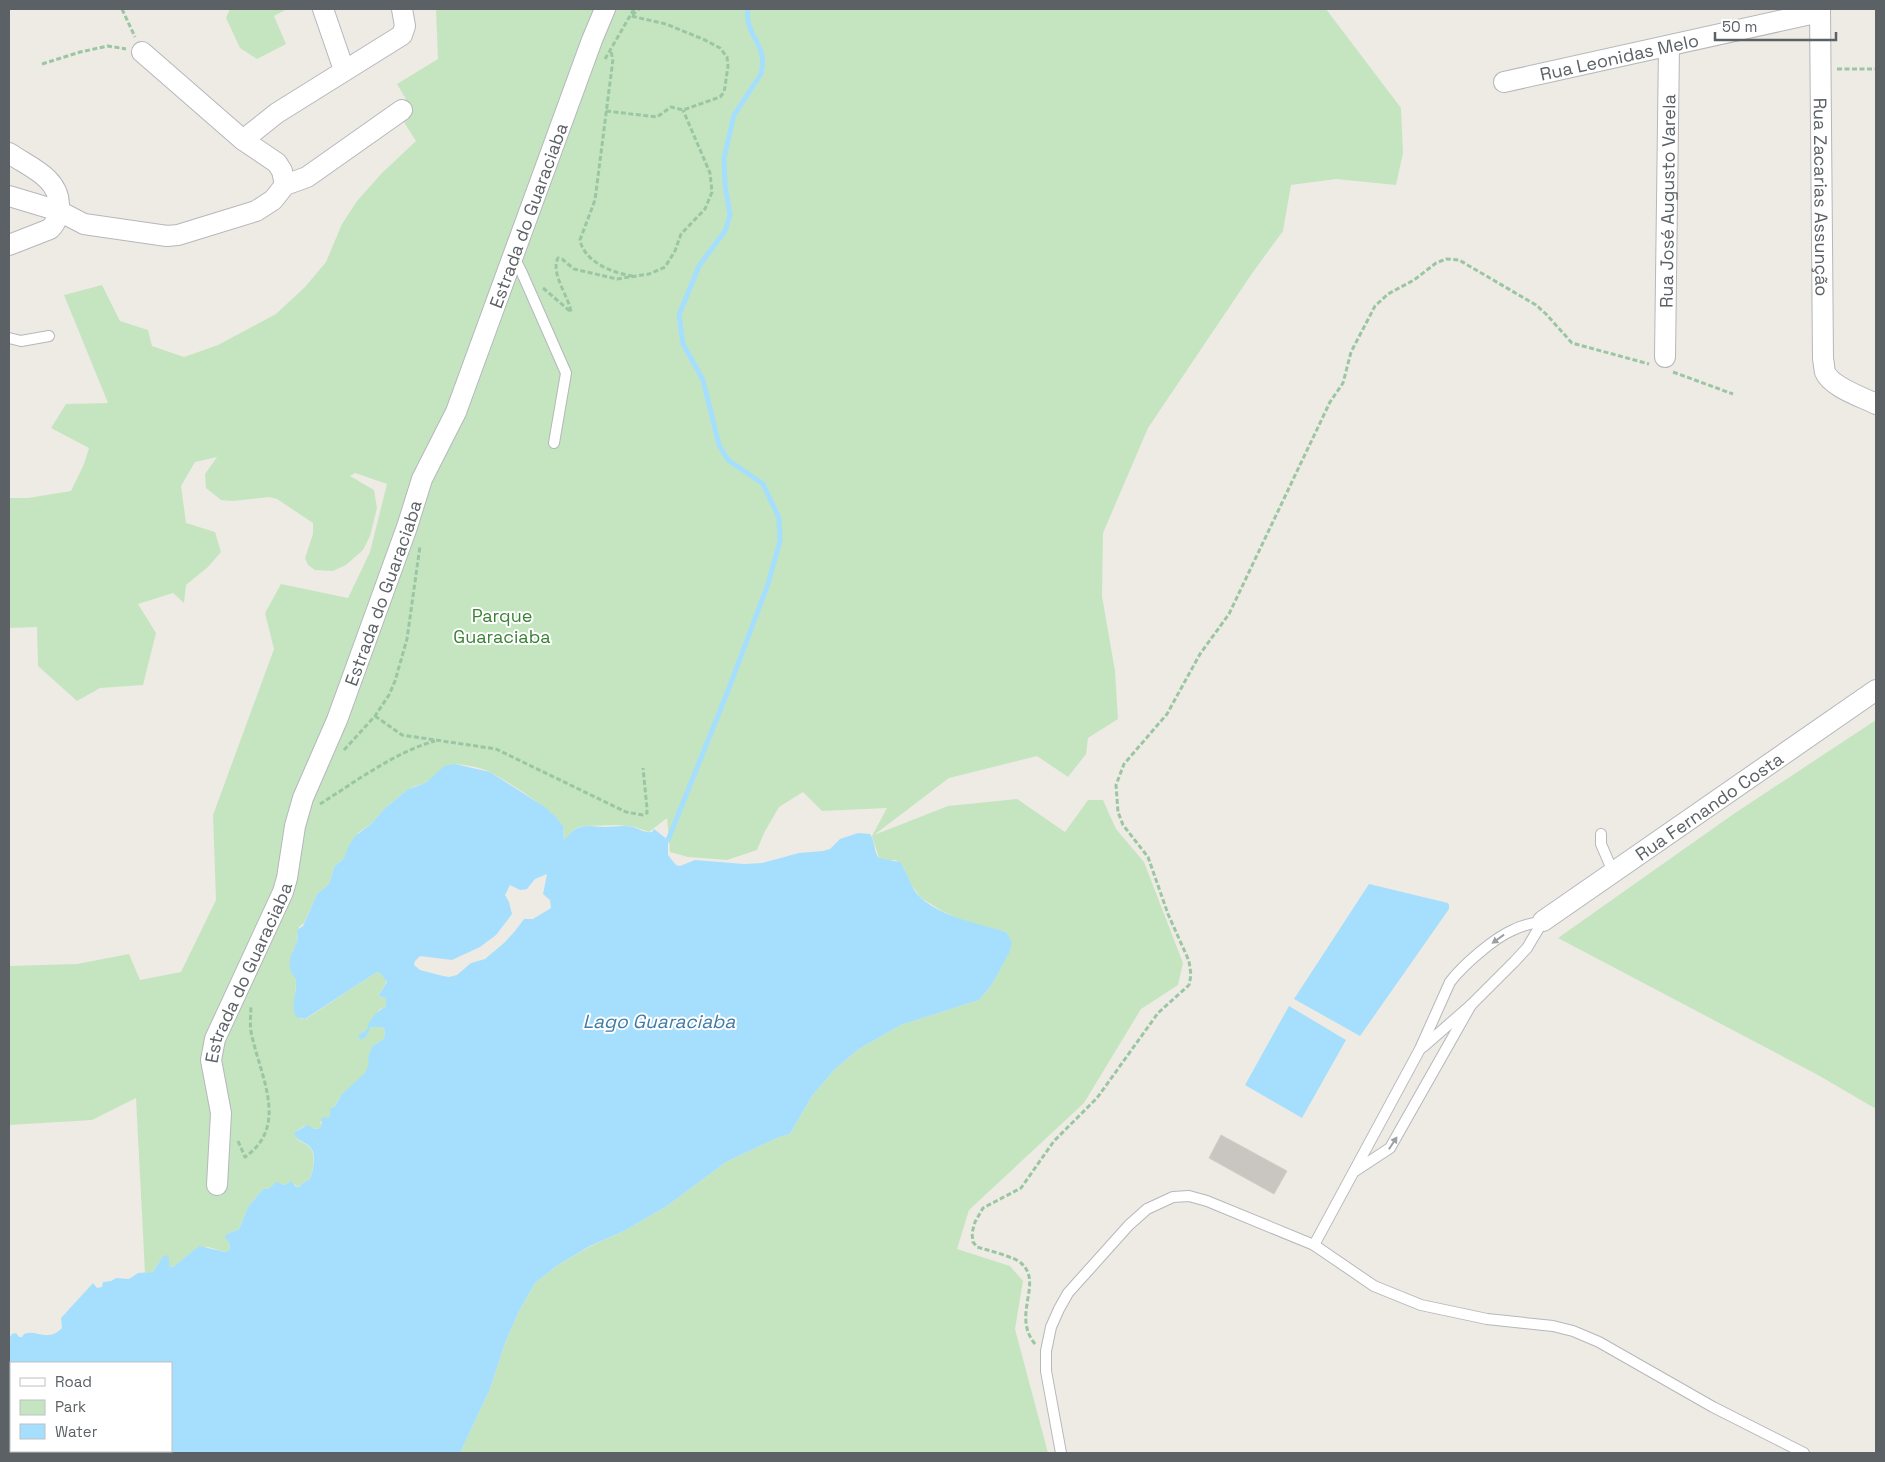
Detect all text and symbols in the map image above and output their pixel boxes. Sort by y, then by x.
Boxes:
scale bar [1715,10,1836,42]
text: 50 m [1722,17,1757,36]
street label: Rua Leonidas Melo [1538,28,1701,85]
street label: Rua José Augusto Varela [1654,94,1680,308]
street label: Rua Zacarias Assunção [1809,97,1834,297]
street label: Estrada do Guaraciaba [484,119,572,311]
street label: Estrada do Guaraciaba [339,497,426,689]
park label: Parque Guaraciaba [453,604,551,648]
street label: Rua Fernando Costa [1631,747,1787,865]
street label: Estrada do Guaraciaba [199,880,297,1065]
one-way arrow [1491,934,1505,944]
water label: Lago Guaraciaba [583,1009,735,1034]
one-way arrow [1388,1136,1397,1149]
legend [10,1362,172,1452]
text: Road [55,1372,92,1391]
text: Park [55,1397,86,1416]
text: Water [55,1422,98,1441]

